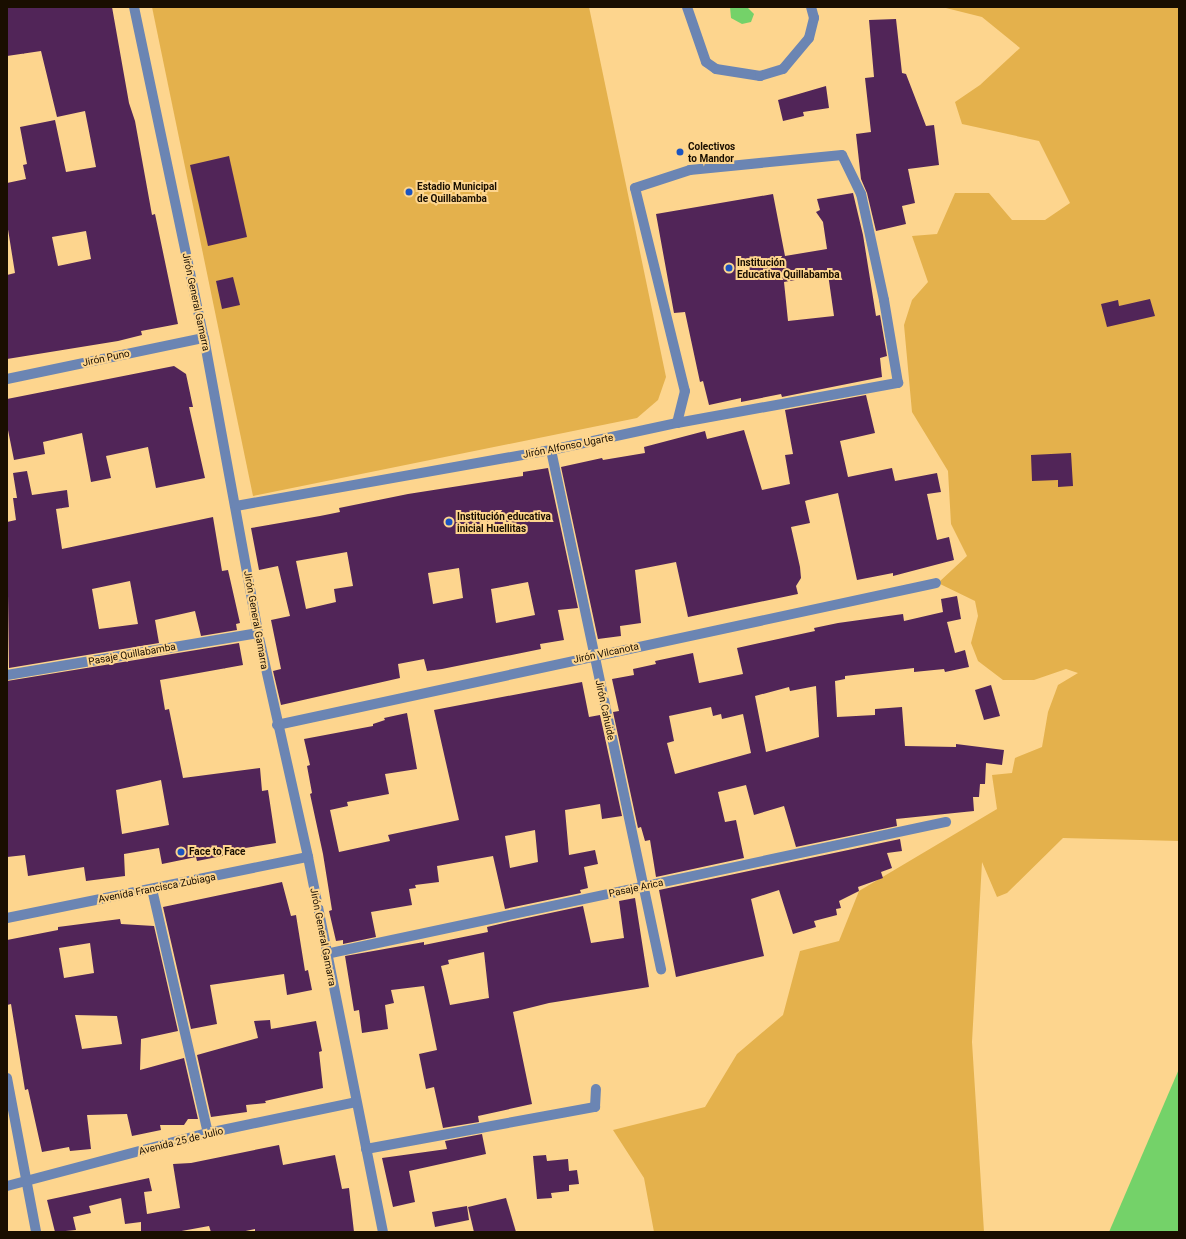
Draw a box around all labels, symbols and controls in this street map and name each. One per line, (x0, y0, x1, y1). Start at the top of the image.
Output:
place label: Colectivos to Mandor (688, 140, 735, 164)
marker: Colectivos to Mandor (675, 147, 685, 157)
place label: Estadio Municipal de Quillabamba (417, 180, 497, 204)
marker: Estadio Municipal de Quillabamba (404, 187, 414, 197)
street label: Jirón General Gamarra (180, 252, 212, 352)
place label: Institución Educativa Quillabamba (737, 256, 840, 280)
marker: Institución Educativa Quillabamba (724, 263, 734, 273)
street label: Jirón Puno (81, 347, 131, 369)
street label: Jirón Alfonso Ugarte (522, 431, 614, 461)
place label: Institución educativa inicial Huellitas (457, 510, 551, 534)
marker: Institución educativa inicial Huellitas (444, 517, 454, 527)
street label: Jirón General Gamarra (241, 570, 271, 670)
street label: Pasaje Quillabamba (87, 640, 177, 668)
street label: Jirón Vilcanota (572, 640, 640, 666)
street label: Jirón Cahuide (593, 679, 617, 741)
place label: Face to Face (189, 846, 245, 858)
marker: Face to Face (176, 847, 186, 857)
street label: Avenida Francisca Zubiaga (97, 871, 217, 905)
street label: Pasaje Arica (608, 876, 664, 900)
street label: Jirón General Gamarra (308, 887, 338, 987)
street label: Avenida 25 de Julio (138, 1125, 224, 1157)

